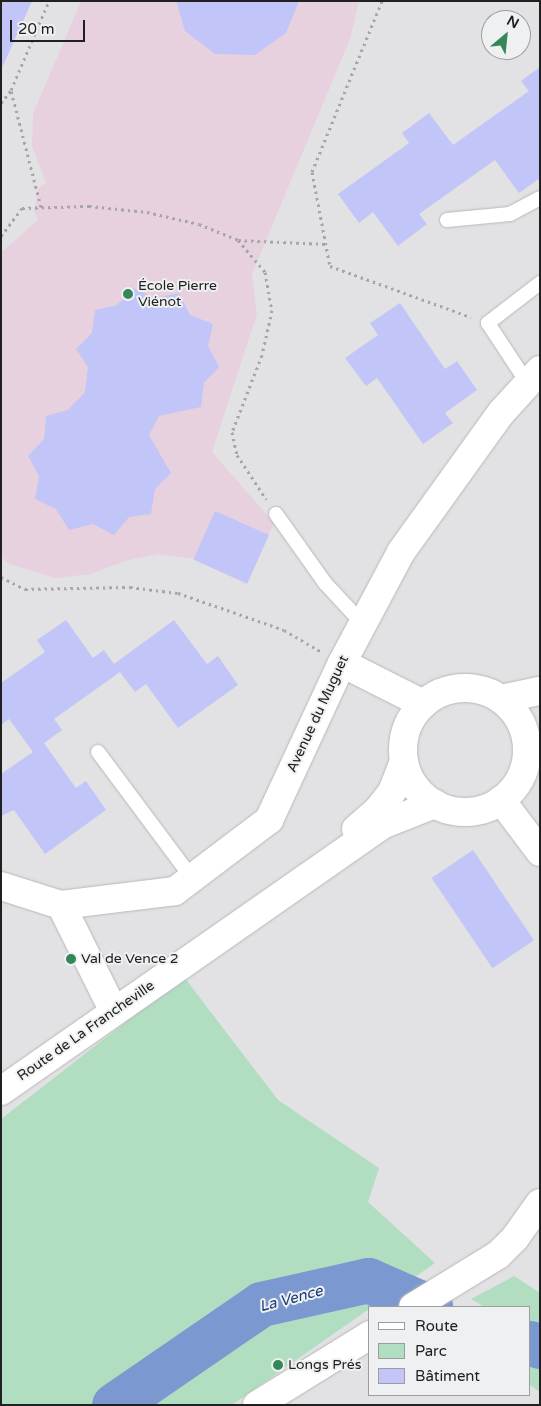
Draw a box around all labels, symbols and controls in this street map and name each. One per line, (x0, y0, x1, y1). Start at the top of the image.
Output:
scale bar (12, 10, 88, 42)
north arrow (481, 10, 531, 60)
text: N (504, 12, 522, 32)
text: 20 m (18, 20, 55, 38)
place label: École Pierre Viénot (138, 278, 217, 310)
marker: École Pierre Viénot (122, 288, 134, 300)
street label: Avenue du Muguet (283, 653, 353, 775)
place label: Val de Vence 2 (81, 951, 178, 967)
marker: Val de Vence 2 (65, 953, 77, 965)
street label: Route de La Francheville (14, 977, 158, 1085)
water label: La Vence (257, 1282, 325, 1316)
legend (368, 1306, 531, 1396)
text: Route (415, 1317, 458, 1335)
text: Parc (415, 1342, 447, 1360)
place label: Longs Prés (288, 1357, 361, 1373)
marker: Longs Prés (272, 1359, 284, 1371)
text: Bâtiment (415, 1367, 480, 1385)

